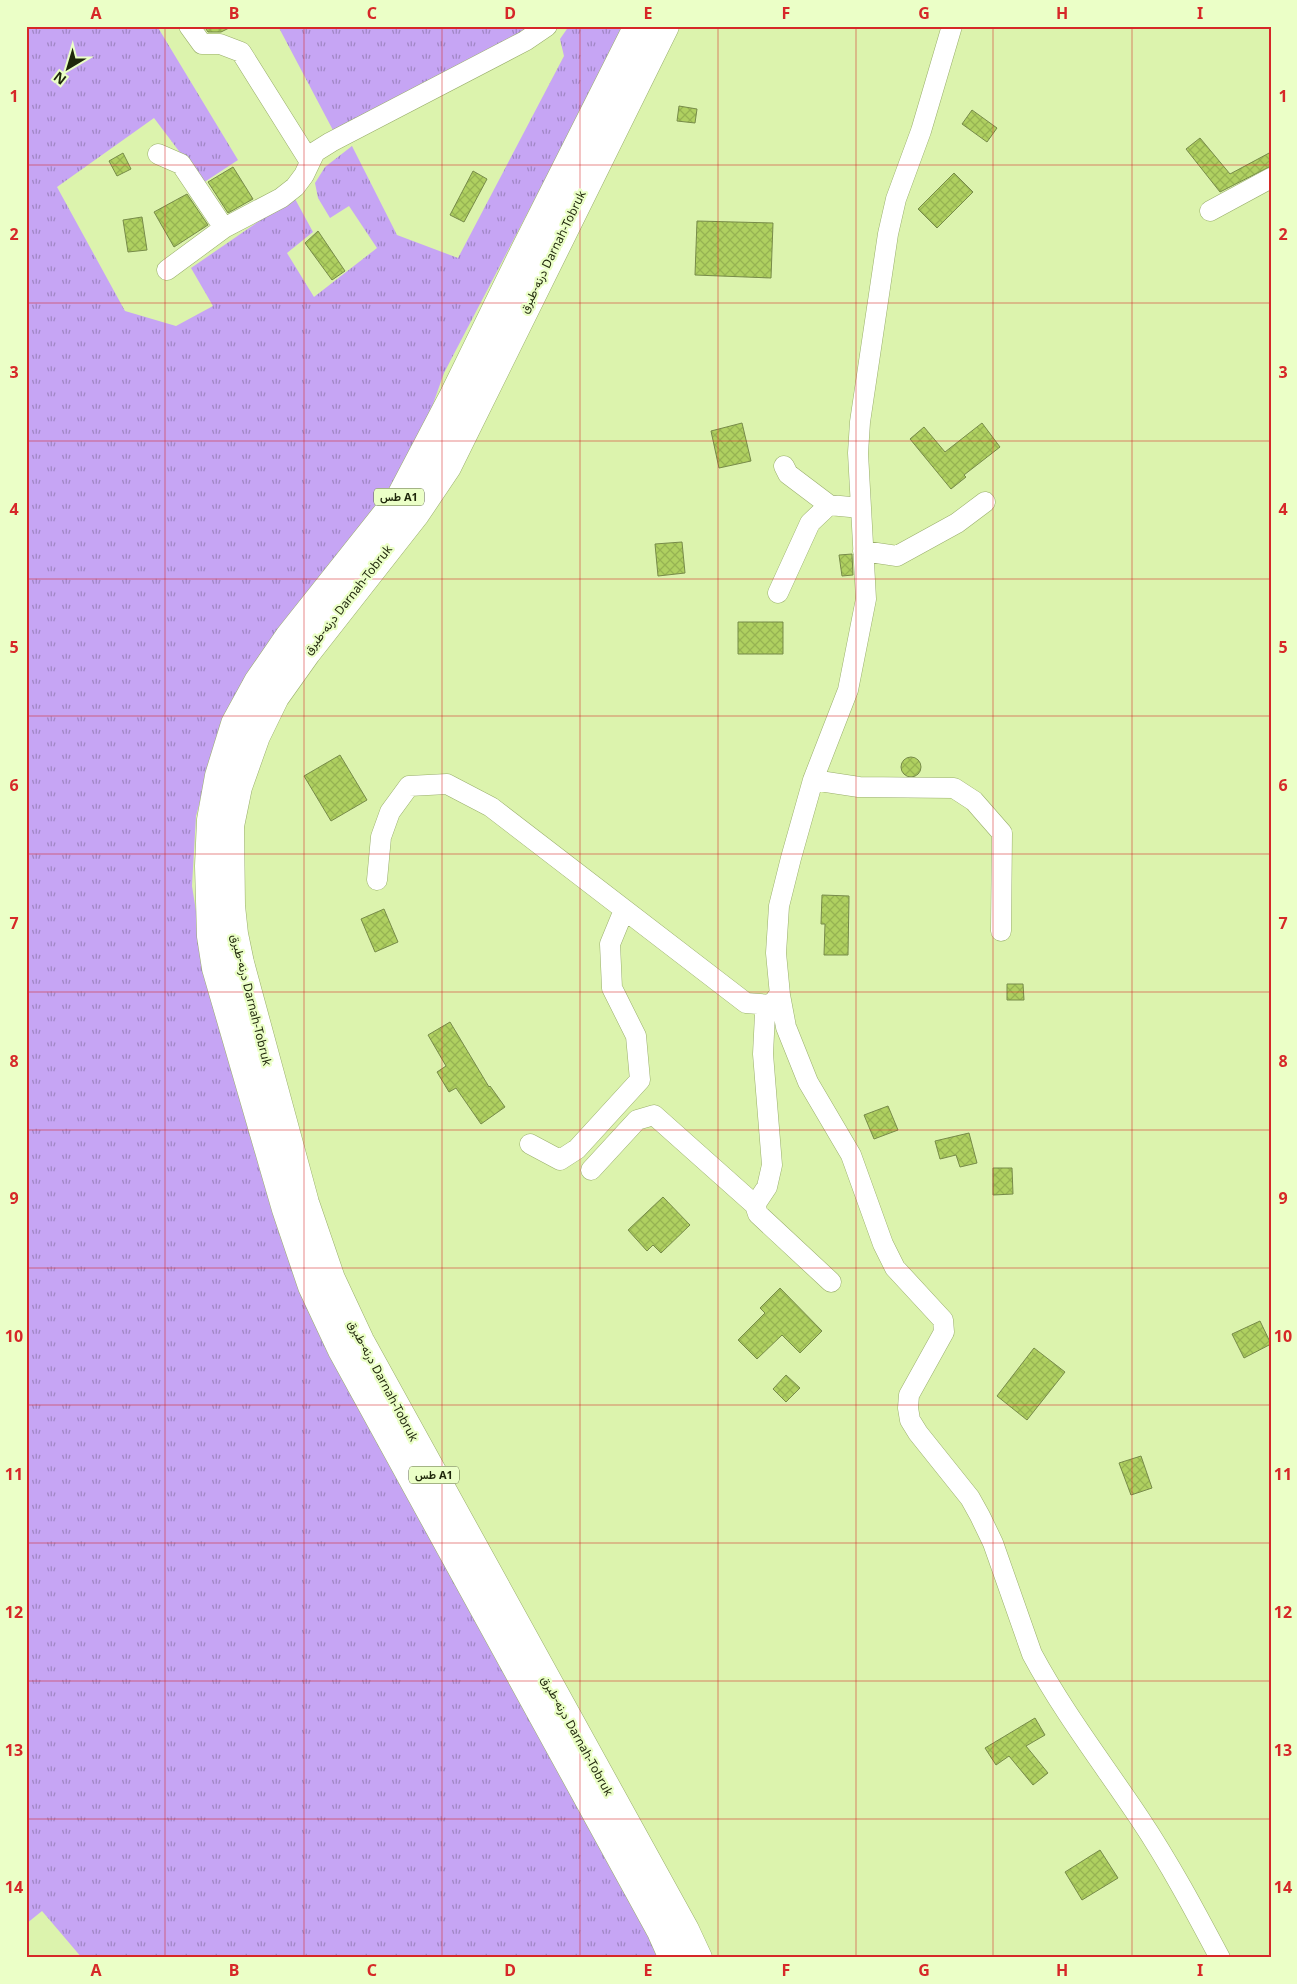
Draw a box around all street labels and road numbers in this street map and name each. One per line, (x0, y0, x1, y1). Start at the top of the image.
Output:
street label: درنه-طبرق Darnah-Tobruk (515, 187, 590, 316)
road number: طس A1 (374, 488, 424, 506)
street label: درنه-طبرق Darnah-Tobruk (299, 541, 396, 658)
street label: درنه-طبرق Darnah-Tobruk (227, 932, 276, 1068)
street label: درنه-طبرق Darnah-Tobruk (344, 1317, 423, 1445)
road number: طس A1 (409, 1466, 459, 1484)
street label: درنه-طبرق Darnah-Tobruk (537, 1673, 618, 1799)

